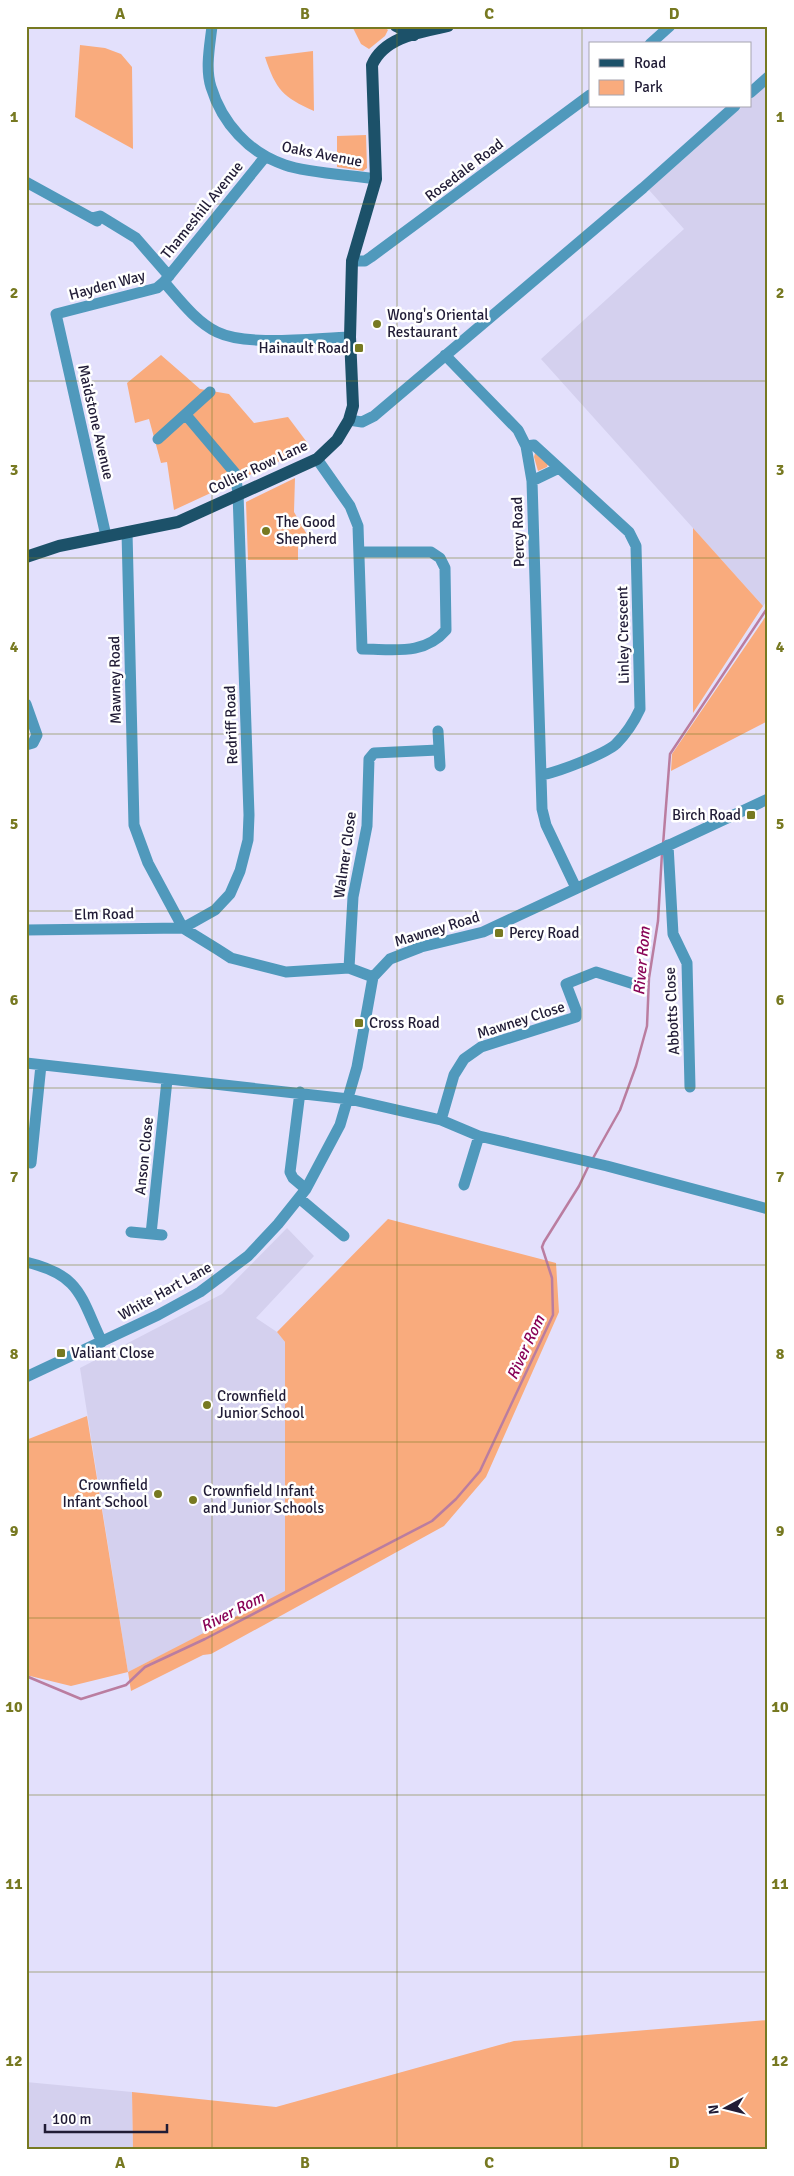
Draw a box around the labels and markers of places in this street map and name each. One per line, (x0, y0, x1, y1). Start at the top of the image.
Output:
place label: Wong's Oriental Restaurant (387, 306, 489, 341)
marker: Wong's Oriental Restaurant (371, 318, 383, 330)
place label: Hainault Road (258, 339, 349, 357)
marker: Hainault Road (353, 342, 365, 354)
place label: The Good Shepherd (276, 513, 337, 548)
marker: The Good Shepherd (260, 525, 272, 537)
place label: Birch Road (672, 806, 741, 824)
marker: Birch Road (745, 809, 757, 821)
place label: Percy Road (509, 924, 579, 942)
marker: Percy Road (493, 927, 505, 939)
place label: Cross Road (369, 1014, 440, 1032)
marker: Cross Road (353, 1017, 365, 1029)
place label: Valiant Close (71, 1344, 155, 1362)
marker: Valiant Close (55, 1347, 67, 1359)
place label: Crownfield Junior School (217, 1387, 304, 1422)
marker: Crownfield Junior School (201, 1399, 213, 1411)
place label: Crownfield Infant School (62, 1476, 148, 1511)
place label: Crownfield Infant and Junior Schools (203, 1482, 324, 1517)
marker: Crownfield Infant School (152, 1488, 164, 1500)
marker: Crownfield Infant and Junior Schools (187, 1494, 199, 1506)

